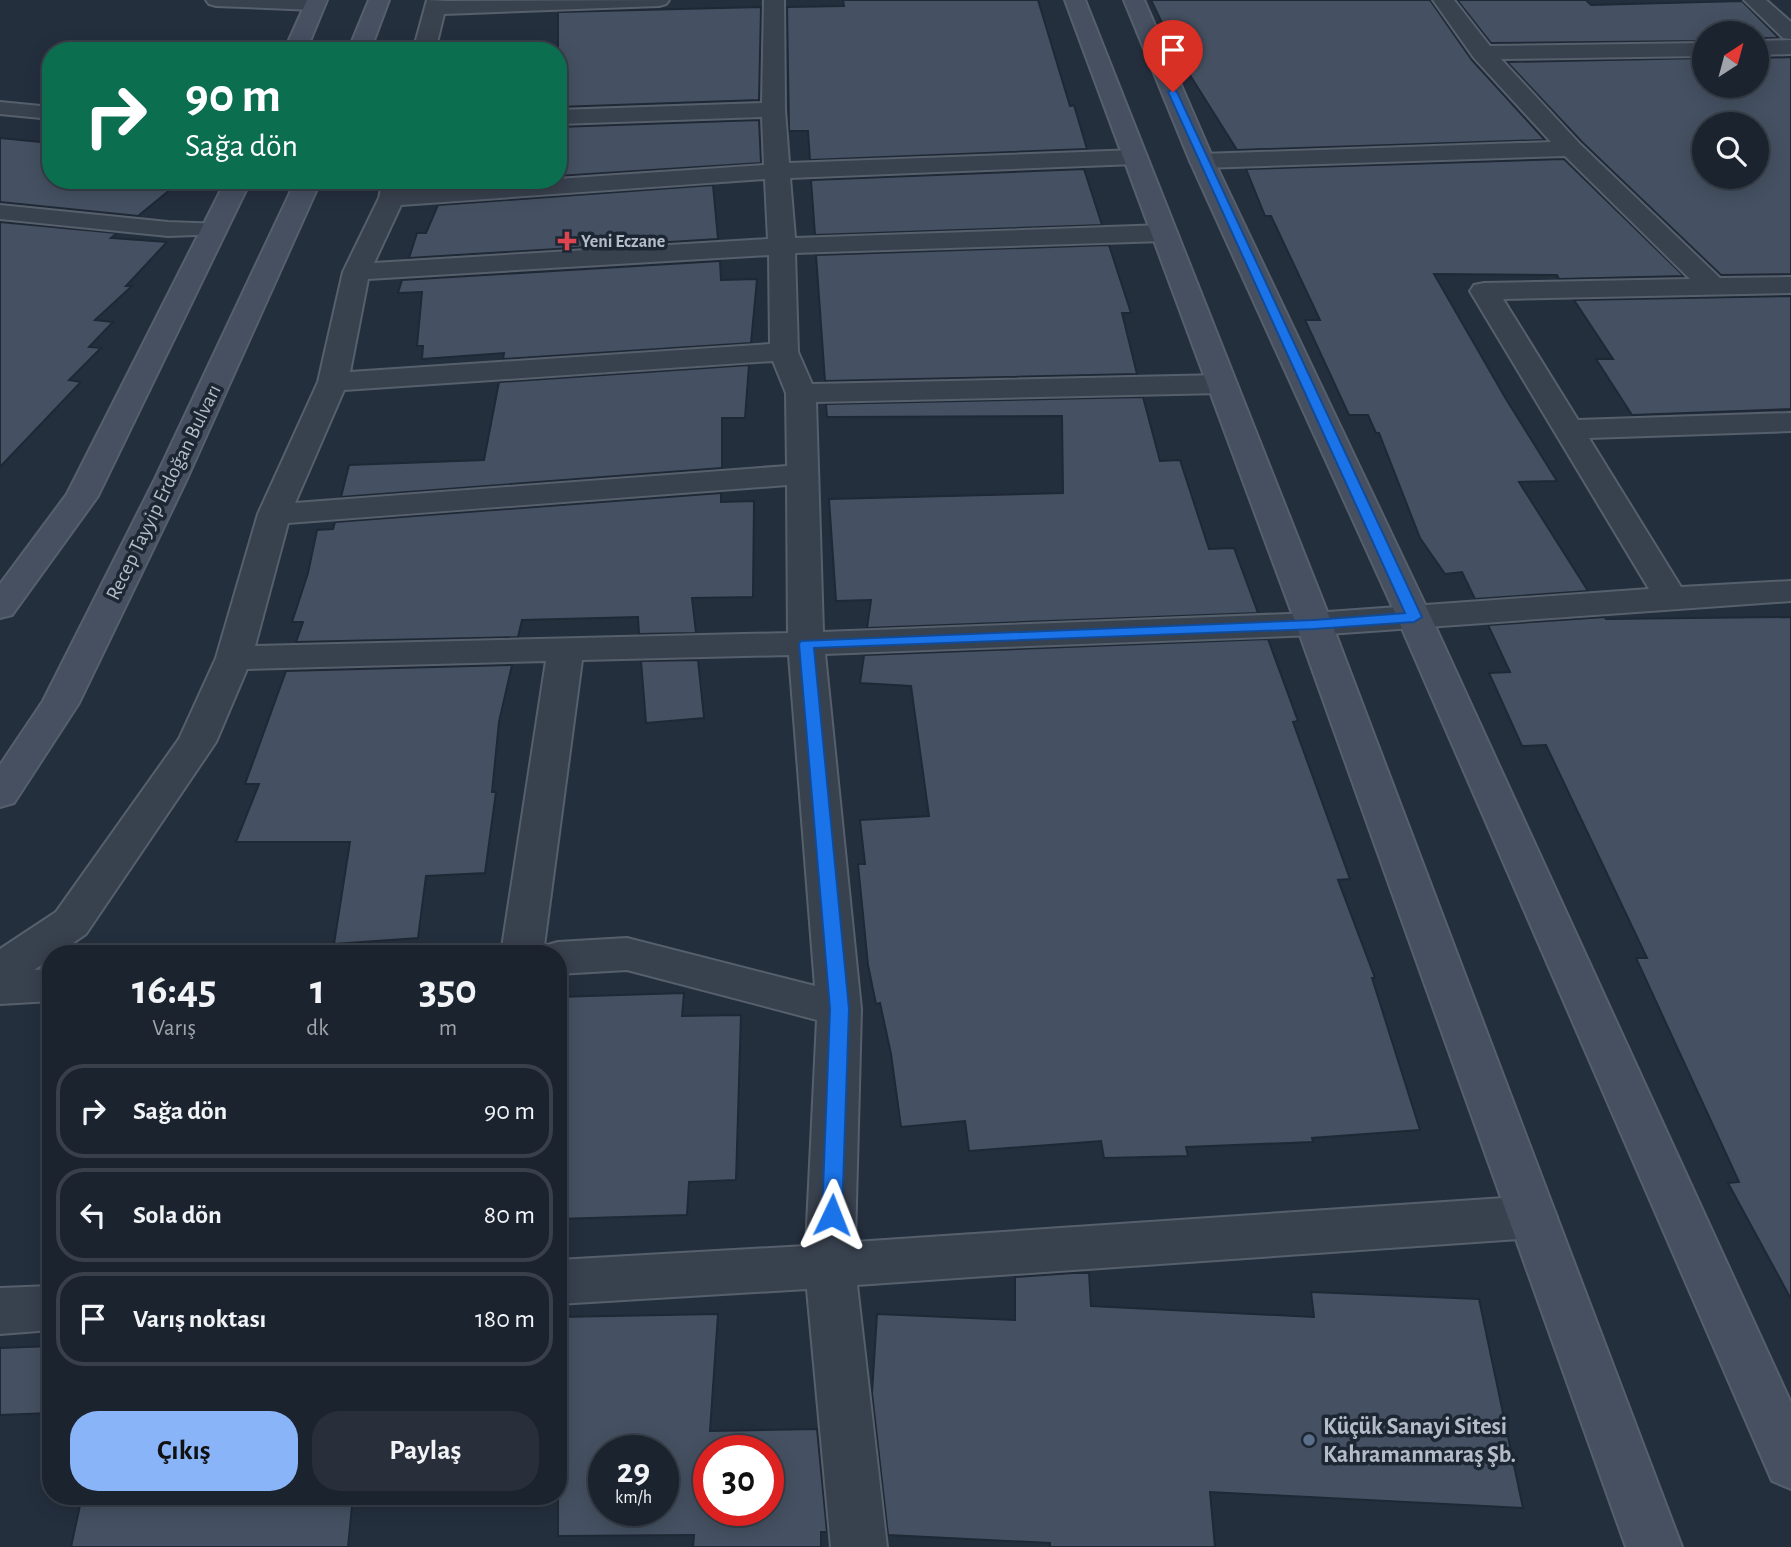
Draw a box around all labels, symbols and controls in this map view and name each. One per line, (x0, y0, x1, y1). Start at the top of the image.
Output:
pin (1143, 20, 1203, 92)
north arrow (1692, 21, 1769, 98)
map controls (1692, 21, 1769, 189)
icon: arrive (1154, 31, 1192, 69)
icon: right (70, 70, 161, 161)
text: 90 m (185, 72, 281, 121)
button: search (1692, 112, 1769, 189)
text: Sağa dön (185, 130, 298, 162)
marker: Yeni Eczane (559, 233, 575, 249)
place label: Yeni Eczane (581, 233, 665, 251)
street label: Recep Tayyip Erdoğan Bulvarı (102, 381, 225, 603)
text: 16:45 (132, 969, 216, 1011)
text: 1 (310, 969, 325, 1011)
text: 350 (419, 969, 477, 1011)
text: Varış (152, 1017, 196, 1040)
text: dk (306, 1017, 329, 1040)
text: m (439, 1017, 457, 1040)
icon: right (74, 1092, 112, 1130)
text: Sağa dön (133, 1098, 227, 1124)
text: 90 m (484, 1098, 535, 1124)
position arrow (795, 1178, 869, 1252)
icon: left (74, 1196, 112, 1234)
text: Sola dön (133, 1202, 222, 1228)
text: 80 m (484, 1202, 535, 1228)
icon: arrive (74, 1300, 112, 1338)
text: Varış noktası (133, 1306, 266, 1332)
text: 180 m (475, 1306, 535, 1332)
button: Çıkış (70, 1411, 298, 1491)
button: Paylaş (312, 1411, 539, 1491)
place label: Küçük Sanayi Sitesi Kahramanmaraş Şb. (1323, 1415, 1516, 1467)
marker: Küçük Sanayi Sitesi Kahramanmaraş Şb. (1301, 1432, 1317, 1448)
speed limit sign: 30 (693, 1435, 784, 1526)
text: 29 (617, 1454, 650, 1489)
text: km/h (615, 1489, 652, 1507)

